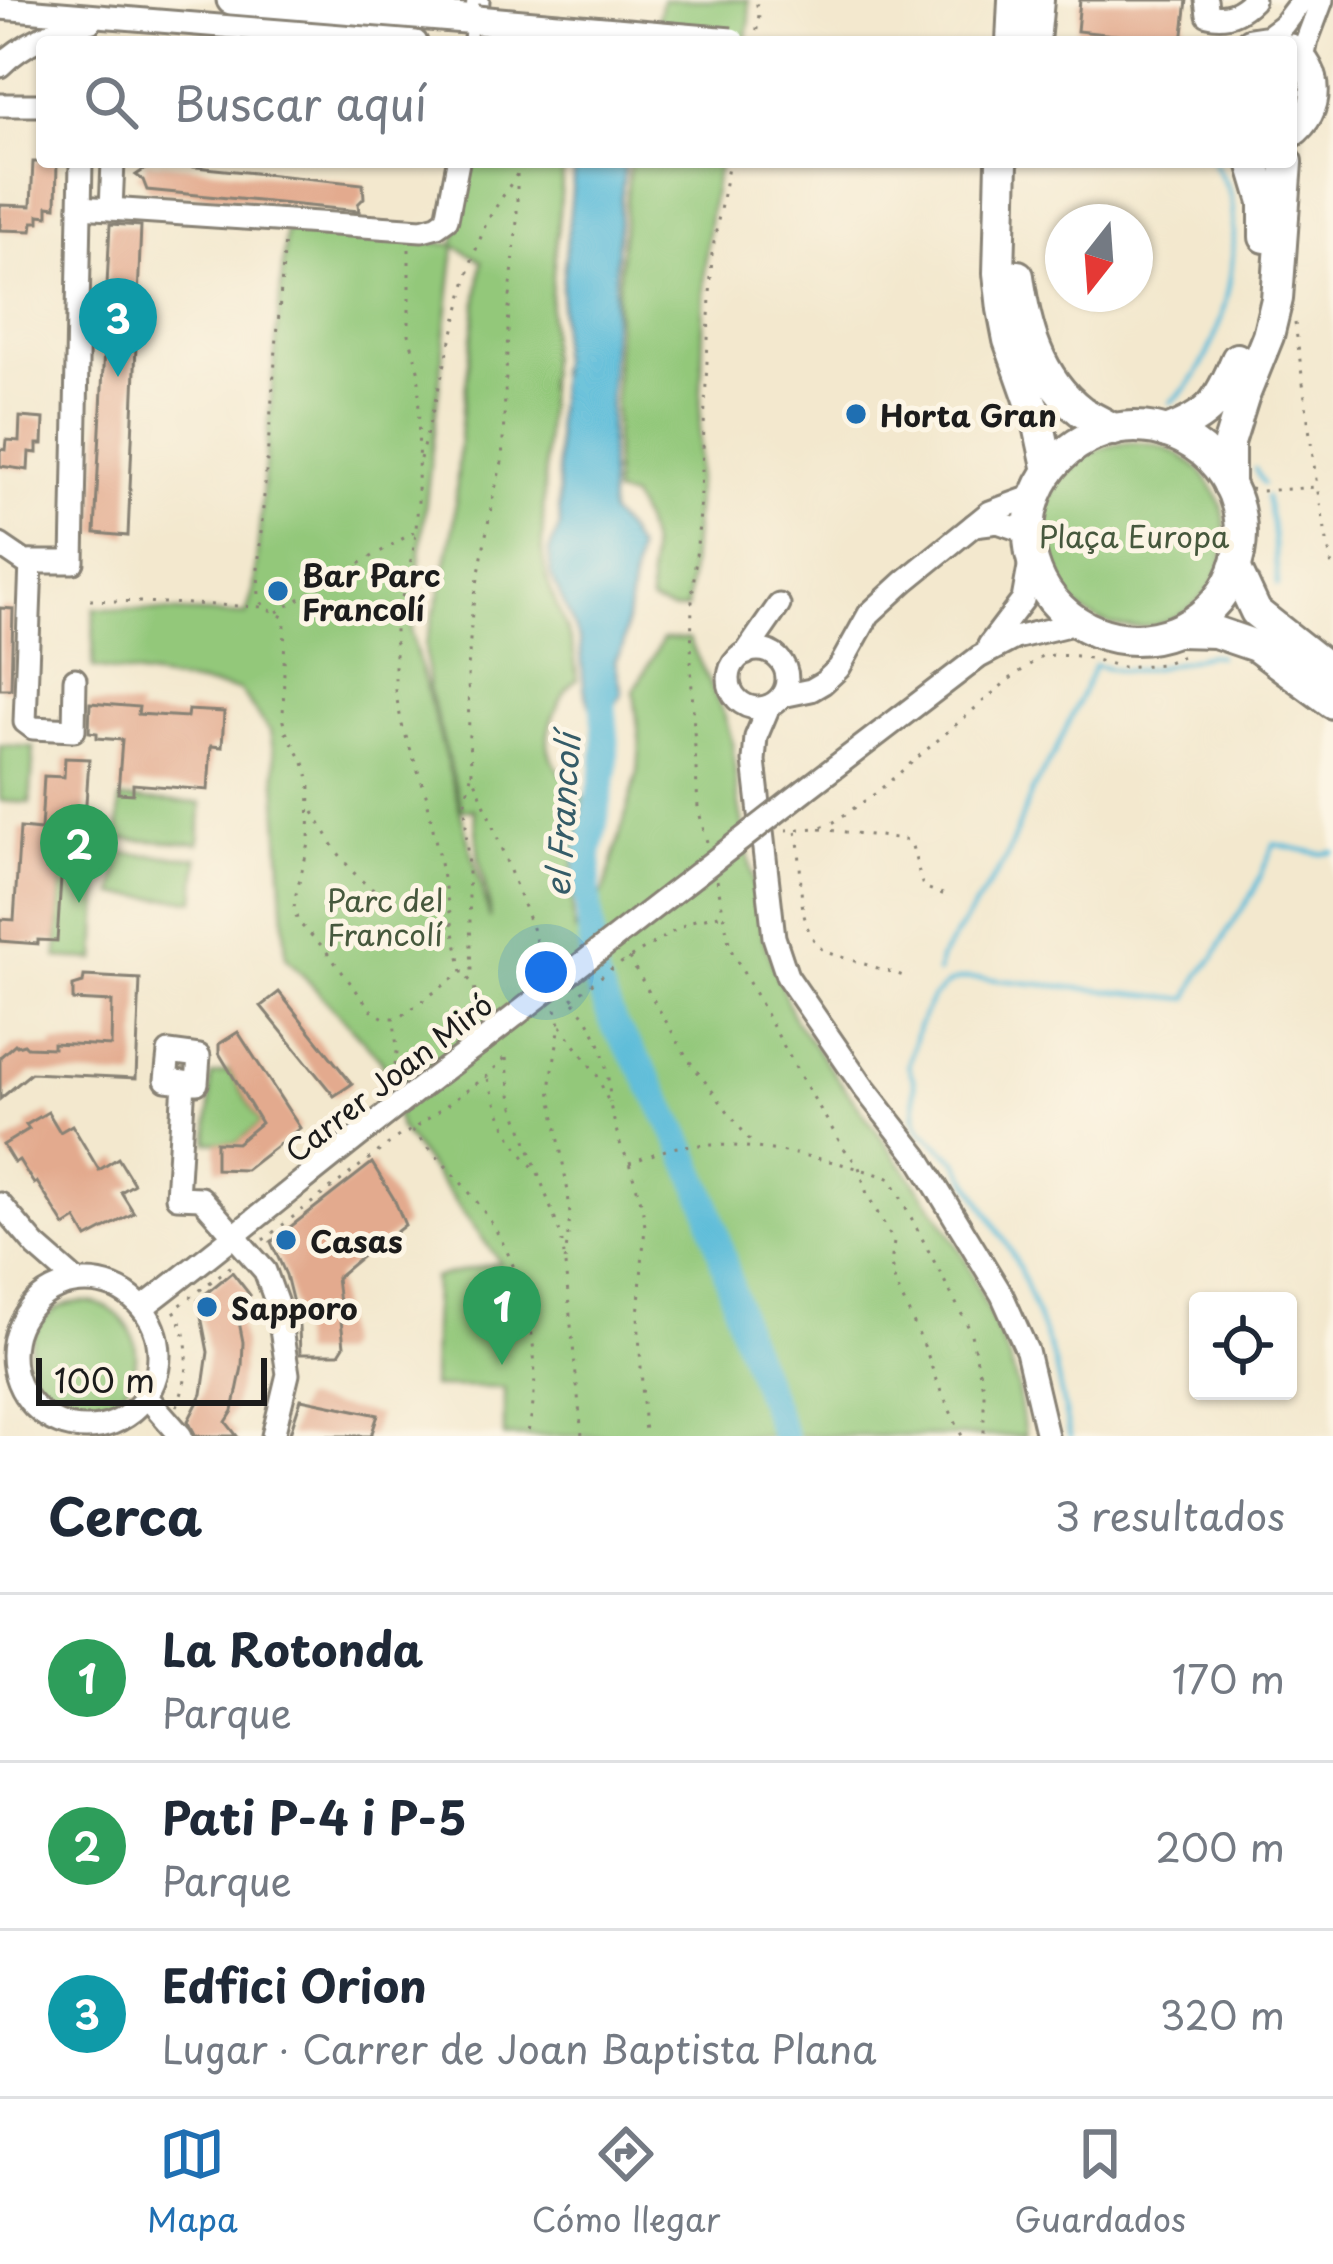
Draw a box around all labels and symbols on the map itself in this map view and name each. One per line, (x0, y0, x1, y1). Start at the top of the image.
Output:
north arrow (1045, 204, 1153, 312)
pin: 3 (79, 278, 157, 377)
place label: Horta Gran (880, 392, 1057, 437)
marker: Horta Gran (843, 401, 869, 427)
park label: Plaça Europa (1039, 513, 1230, 558)
place label: Bar Parc Francolí (302, 552, 441, 631)
marker: Bar Parc Francolí (265, 578, 291, 604)
water label: el Francolí (530, 725, 592, 898)
pin: 2 (40, 804, 118, 903)
park label: Parc del Francolí (327, 877, 443, 956)
your location (516, 942, 576, 1002)
street label: Carrer Joan Miró (275, 982, 501, 1172)
place label: Casas (310, 1218, 403, 1263)
marker: Casas (273, 1227, 299, 1253)
pin: 1 (463, 1266, 541, 1365)
place label: Sapporo (231, 1285, 358, 1330)
marker: Sapporo (194, 1294, 220, 1320)
scale bar (36, 1352, 267, 1405)

